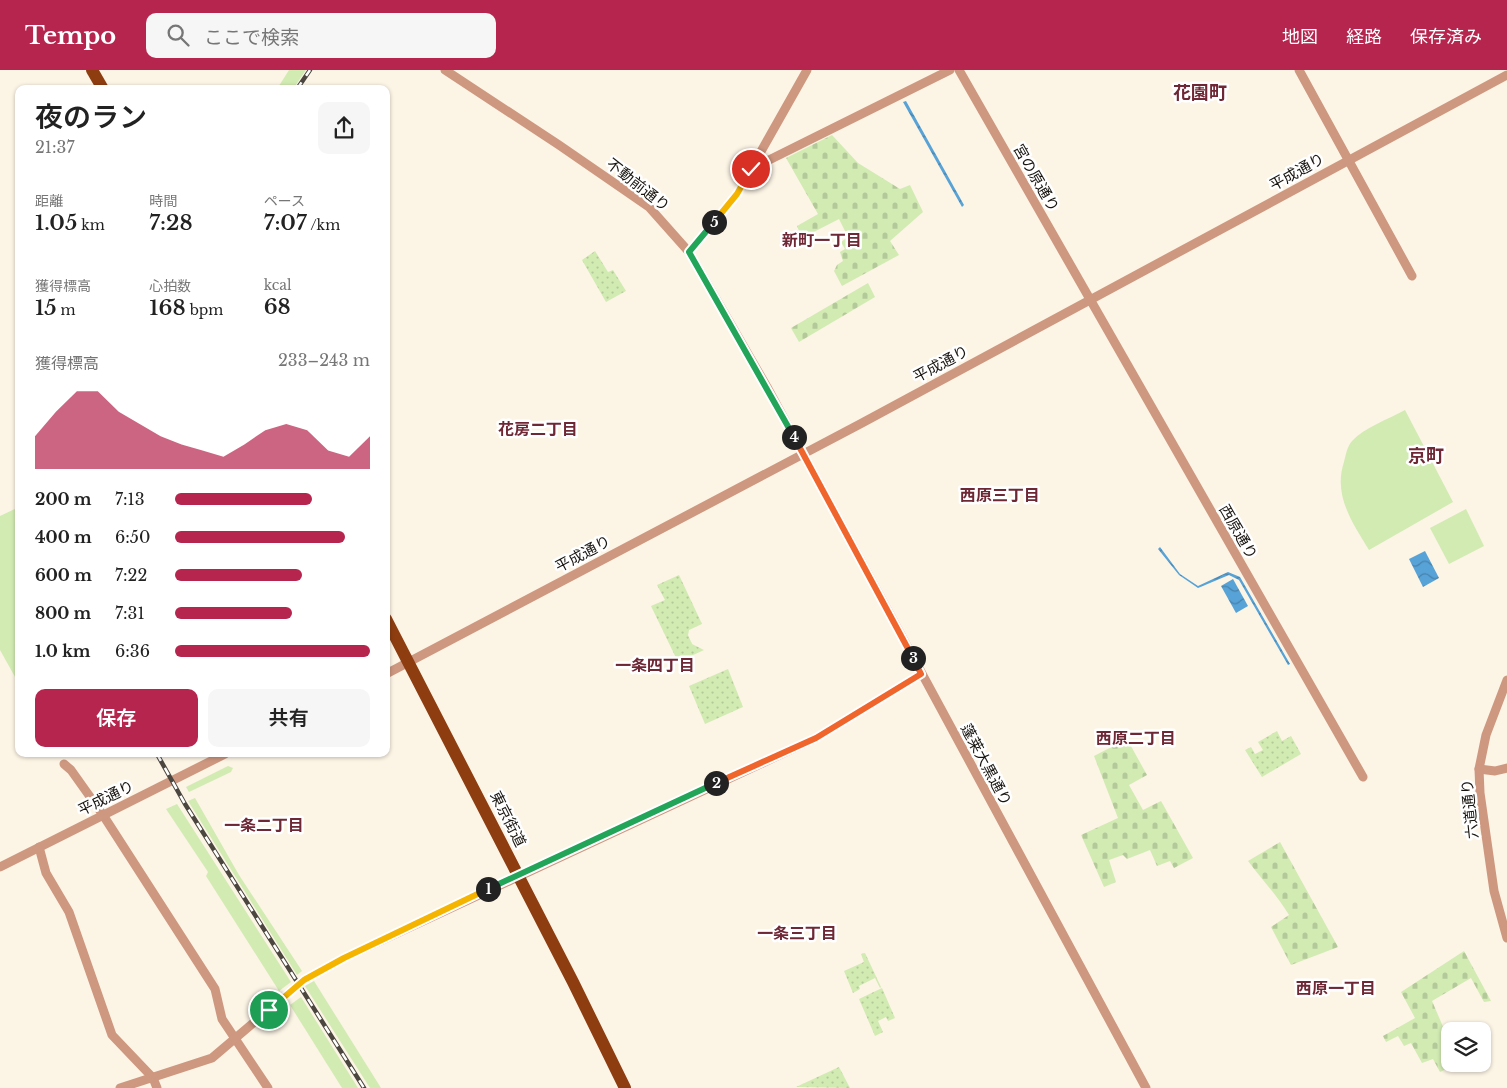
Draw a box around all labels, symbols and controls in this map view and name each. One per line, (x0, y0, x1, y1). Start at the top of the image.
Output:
search box (146, 13, 496, 58)
text: Tempo (25, 21, 116, 50)
icon: search (164, 21, 192, 49)
text: ここで検索 (204, 26, 299, 49)
text: 地図 (1282, 26, 1318, 48)
text: 経路 (1346, 26, 1382, 48)
text: 保存済み (1410, 26, 1482, 48)
district label: 花園町 (1173, 82, 1227, 104)
text: 夜のラン (35, 100, 147, 135)
button: share (318, 102, 370, 154)
text: 21:37 (35, 137, 74, 157)
street label: 宮の原通り (1009, 141, 1063, 215)
pin (730, 148, 772, 190)
street label: 平成通り (1266, 149, 1328, 194)
street label: 不動前通り (603, 154, 674, 215)
icon: check (737, 155, 765, 183)
text: 距離 (35, 192, 63, 210)
text: 時間 (149, 192, 177, 210)
text: ペース (264, 192, 305, 210)
text: 1.05 (35, 210, 77, 236)
text: 7:28 (149, 210, 193, 236)
text: 7:07 (264, 210, 307, 236)
pin: 5 (702, 210, 726, 234)
text: 5 (710, 213, 719, 231)
text: km (77, 216, 105, 234)
text: /km (307, 216, 340, 234)
district label: 新町一丁目 (782, 230, 862, 250)
text: kcal (264, 276, 292, 294)
text: 獲得標高 (35, 277, 91, 295)
text: 心拍数 (149, 277, 191, 295)
text: 68 (264, 294, 291, 320)
text: 15 (35, 295, 57, 321)
text: 168 (149, 295, 186, 321)
text: m (57, 301, 76, 319)
text: bpm (186, 301, 223, 319)
street label: 平成通り (910, 341, 972, 386)
text: 233–243 m (278, 350, 370, 370)
text: 獲得標高 (35, 353, 99, 373)
district label: 花房二丁目 (498, 419, 578, 439)
pin: 4 (782, 424, 806, 450)
text: 4 (790, 428, 799, 446)
district label: 京町 (1408, 445, 1444, 467)
district label: 西原三丁目 (960, 485, 1040, 505)
text: 200 m (35, 489, 92, 509)
text: 7:13 (115, 489, 145, 509)
street label: 西原通り (1215, 501, 1262, 562)
text: 400 m (35, 527, 92, 547)
text: 6:50 (115, 527, 150, 547)
street label: 平成通り (552, 531, 614, 576)
text: 600 m (35, 565, 92, 585)
text: 7:22 (115, 565, 147, 585)
text: 800 m (35, 603, 91, 623)
text: 7:31 (115, 603, 145, 623)
text: 1.0 km (35, 641, 90, 661)
text: 6:36 (115, 641, 150, 661)
pin: 3 (900, 646, 926, 670)
text: 3 (909, 649, 918, 667)
district label: 一条四丁目 (615, 655, 695, 675)
button: 保存 (35, 689, 198, 747)
button: 共有 (208, 689, 370, 747)
street label: 蓬莱大黒通り (957, 721, 1016, 809)
district label: 西原二丁目 (1096, 728, 1176, 748)
pin: 2 (704, 770, 728, 796)
text: 2 (712, 774, 721, 792)
street label: 平成通り (75, 776, 137, 819)
street label: 六道通り (1457, 778, 1482, 840)
street label: 東京街道 (486, 788, 531, 850)
district label: 一条二丁目 (224, 815, 304, 835)
pin: 1 (476, 876, 500, 902)
text: 1 (485, 880, 492, 898)
district label: 一条三丁目 (757, 923, 837, 943)
district label: 西原一丁目 (1296, 978, 1376, 998)
pin (248, 989, 290, 1031)
icon: arrive (255, 996, 283, 1024)
map controls (1441, 1022, 1491, 1072)
button: layers (1441, 1022, 1491, 1072)

